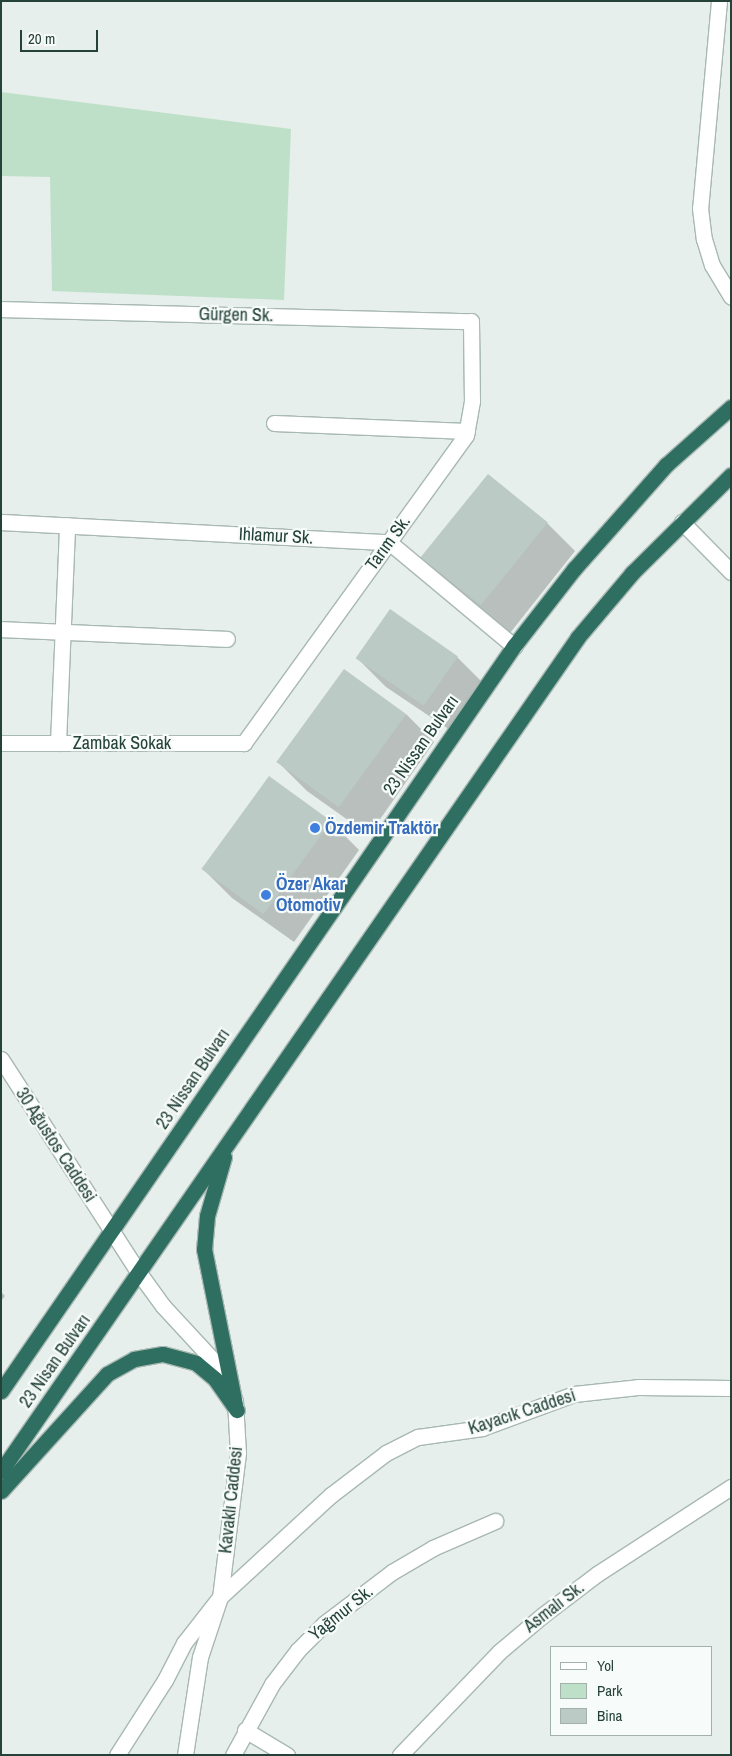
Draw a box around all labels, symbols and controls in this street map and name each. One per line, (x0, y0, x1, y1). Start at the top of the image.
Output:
scale bar (22, 20, 100, 52)
text: 20 m (28, 28, 55, 49)
street label: Gürgen Sk. (198, 304, 274, 326)
street label: Tarım Sk. (361, 511, 415, 575)
street label: Ihlamur Sk. (238, 523, 314, 549)
street label: 23 Nissan Bulvarı (379, 691, 463, 799)
street label: Zambak Sokak (73, 732, 171, 754)
place label: Özdemir Traktör (325, 817, 438, 839)
marker: Özdemir Traktör (309, 822, 321, 834)
place label: Özer Akar Otomotiv (276, 874, 346, 916)
marker: Özer Akar Otomotiv (260, 889, 272, 901)
street label: 23 Nissan Bulvarı (151, 1025, 235, 1133)
street label: 30 Ağustos Caddesi (11, 1083, 101, 1207)
street label: 23 Nisan Bulvarı (15, 1310, 95, 1412)
street label: Kayacık Caddesi (466, 1384, 578, 1440)
street label: Kavaklı Caddesi (215, 1445, 247, 1555)
street label: Asmalı Sk. (520, 1577, 588, 1637)
street label: Yağmur Sk. (305, 1581, 377, 1645)
legend (550, 1646, 712, 1736)
text: Yol (597, 1655, 614, 1676)
text: Park (597, 1680, 622, 1701)
text: Bina (597, 1705, 622, 1726)

